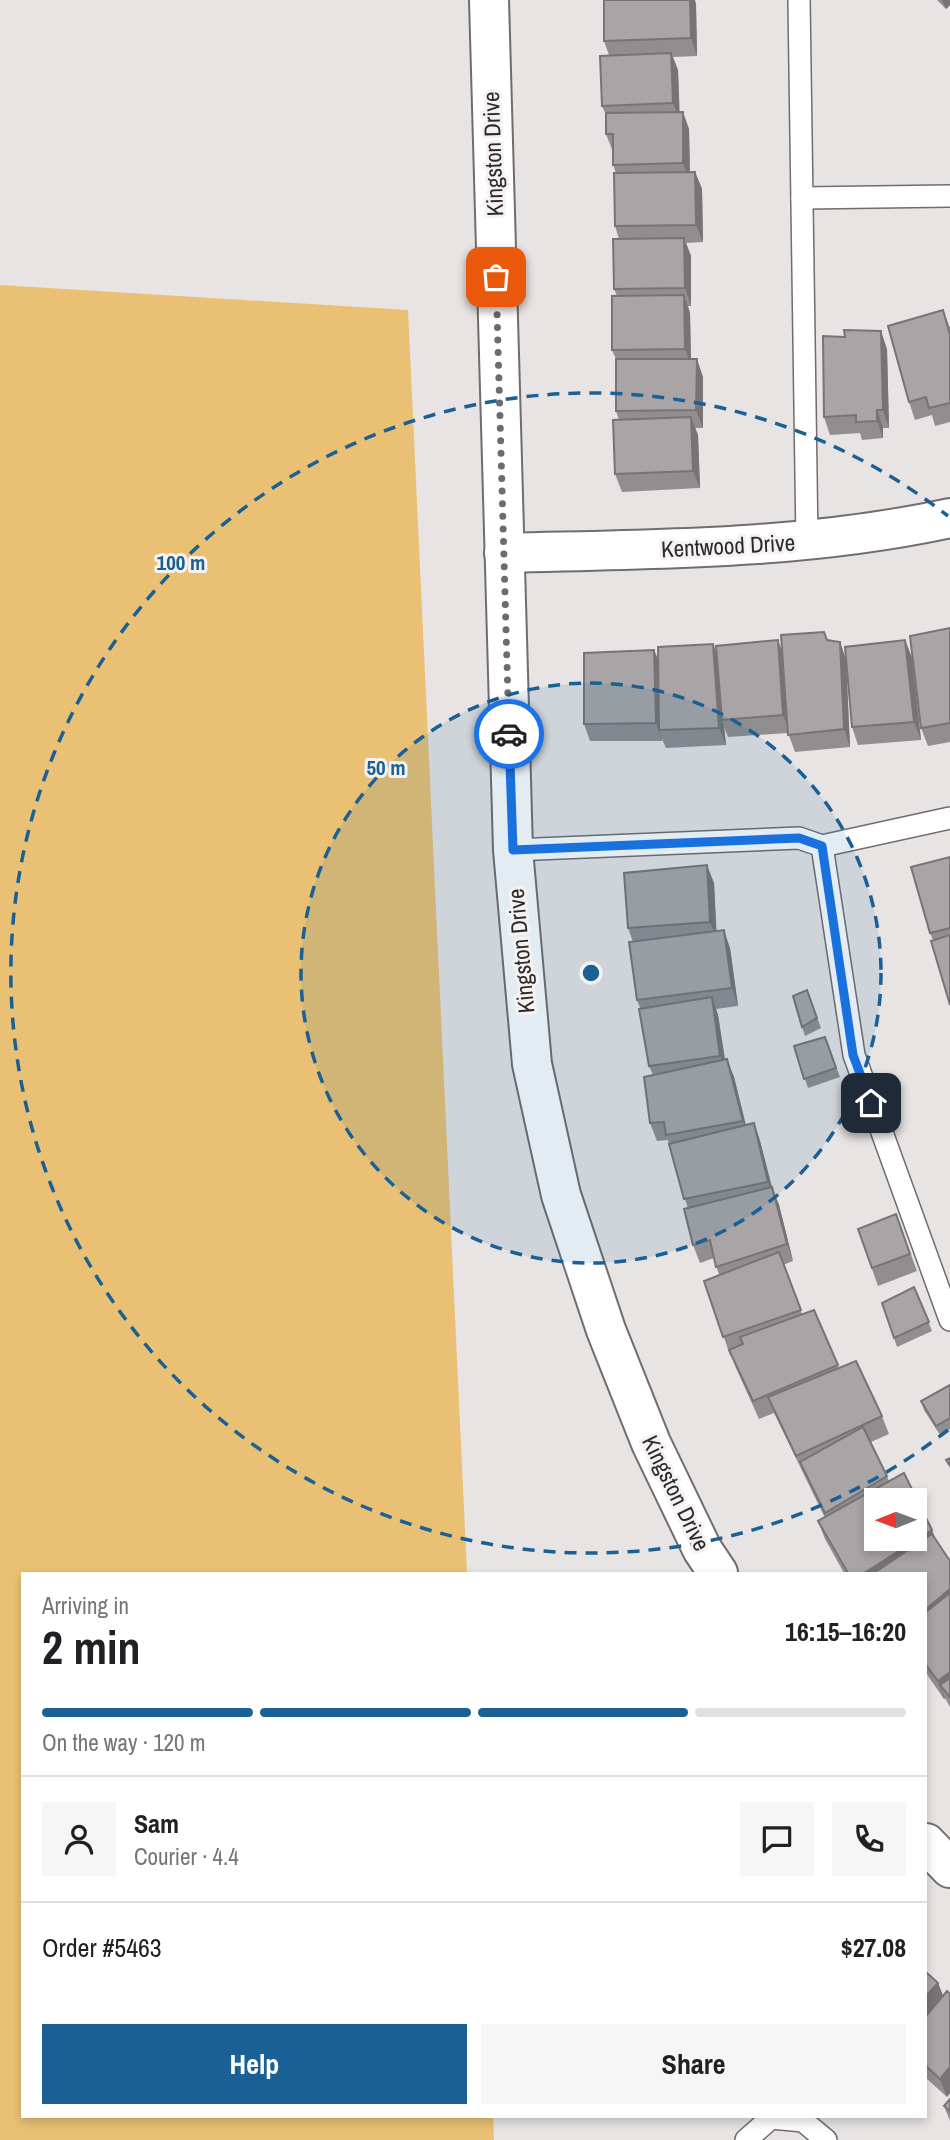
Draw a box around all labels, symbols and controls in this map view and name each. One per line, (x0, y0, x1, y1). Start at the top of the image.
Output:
street label: Kingston Drive (475, 91, 510, 217)
pin (466, 247, 526, 307)
icon: bag (477, 258, 515, 296)
street label: Kentwood Drive (660, 527, 796, 564)
text: 100 m (157, 548, 205, 577)
courier (474, 699, 544, 769)
icon: car (490, 715, 528, 753)
text: 50 m (366, 753, 406, 782)
street label: Kingston Drive (500, 888, 541, 1015)
centre of rings (579, 961, 603, 985)
pin (841, 1073, 901, 1133)
icon: home (852, 1084, 890, 1122)
street label: Kingston Drive (635, 1430, 718, 1556)
north arrow (864, 1488, 928, 1550)
map controls (864, 1488, 927, 1551)
text: Arriving in (42, 1590, 129, 1621)
text: 16:15–16:20 (785, 1614, 906, 1649)
text: 2 min (42, 1616, 141, 1678)
text: On the way · 120 m (42, 1727, 206, 1758)
button: person (42, 1802, 116, 1876)
button: chat (740, 1802, 814, 1876)
button: phone (832, 1802, 906, 1876)
text: Sam (134, 1806, 179, 1841)
text: Courier · 4.4 (134, 1841, 239, 1872)
text: Order #5463 (42, 1930, 162, 1965)
text: $27.08 (841, 1930, 906, 1965)
button: Help (42, 2024, 467, 2104)
button: Share (481, 2024, 906, 2104)

